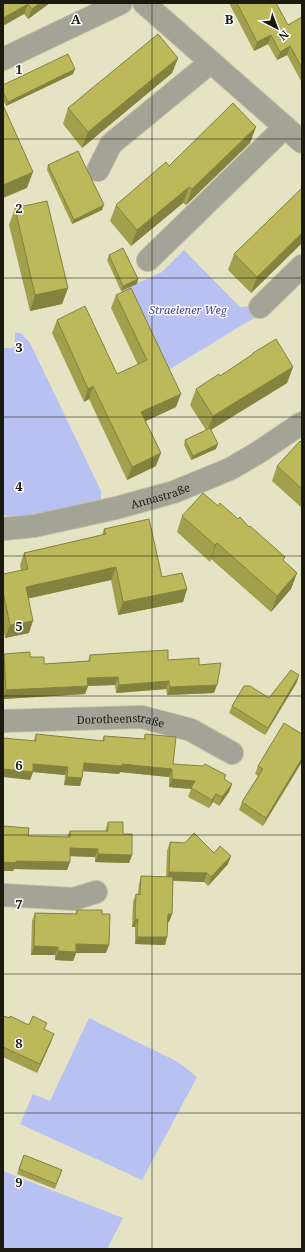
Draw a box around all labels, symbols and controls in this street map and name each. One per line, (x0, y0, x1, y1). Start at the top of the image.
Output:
north arrow (257, 8, 297, 48)
text: A (71, 10, 81, 28)
text: B (225, 10, 234, 28)
text: N (276, 27, 292, 44)
text: 1 (15, 60, 23, 78)
text: 2 (15, 199, 23, 217)
park label: Straelener Weg (149, 302, 228, 317)
text: 3 (15, 338, 23, 356)
text: 4 (15, 477, 23, 495)
street label: Annastraße (129, 479, 192, 511)
text: 5 (15, 617, 23, 635)
street label: Dorotheenstraße (76, 710, 167, 730)
text: 6 (15, 756, 23, 774)
text: 7 (15, 895, 23, 913)
text: 8 (15, 1034, 23, 1052)
text: 9 (15, 1173, 23, 1191)

